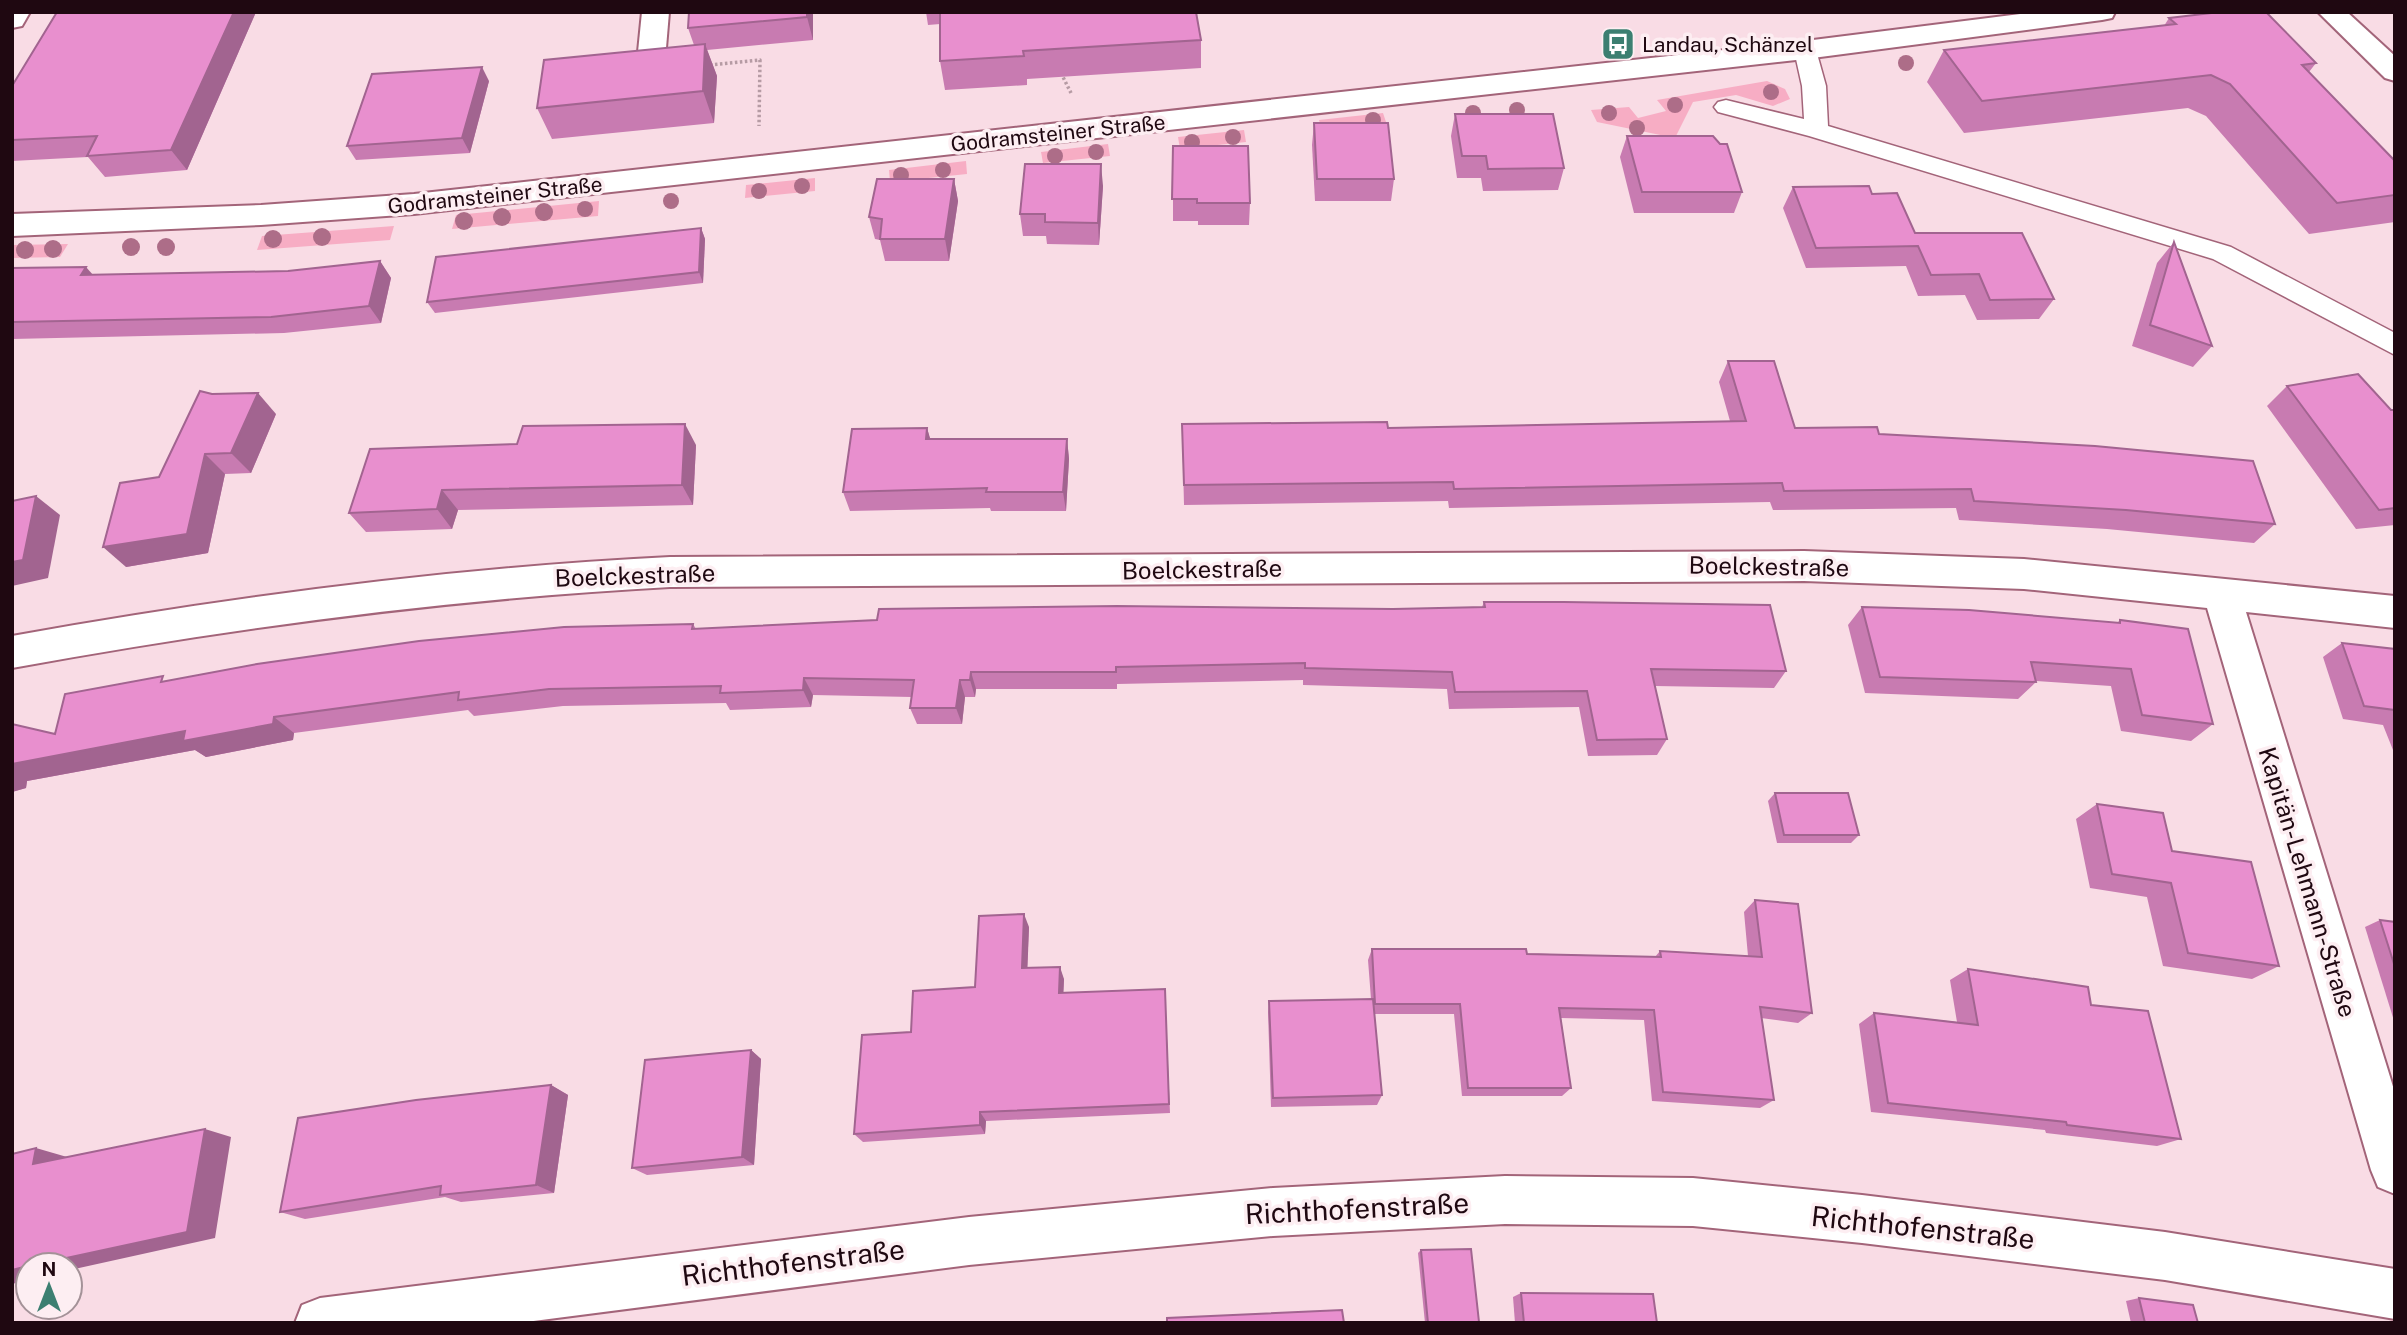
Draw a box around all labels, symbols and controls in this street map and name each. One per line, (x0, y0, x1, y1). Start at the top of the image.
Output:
bus stop icon: Landau, Schänzel (1599, 25, 1637, 63)
place label: Landau, Schänzel (1642, 32, 1813, 57)
street label: Godramsteiner Straße (949, 109, 1167, 157)
street label: Godramsteiner Straße (386, 171, 604, 219)
street label: Boelckestraße (1689, 551, 1849, 581)
street label: Boelckestraße (1122, 554, 1282, 584)
street label: Boelckestraße (554, 558, 716, 592)
street label: Kapitän-Lehmann-Straße (2254, 744, 2362, 1020)
street label: Richthofenstraße (1244, 1186, 1470, 1230)
street label: Richthofenstraße (1810, 1199, 2036, 1255)
street label: Richthofenstraße (680, 1232, 906, 1292)
north arrow (14, 1251, 84, 1321)
text: N (42, 1258, 56, 1280)

